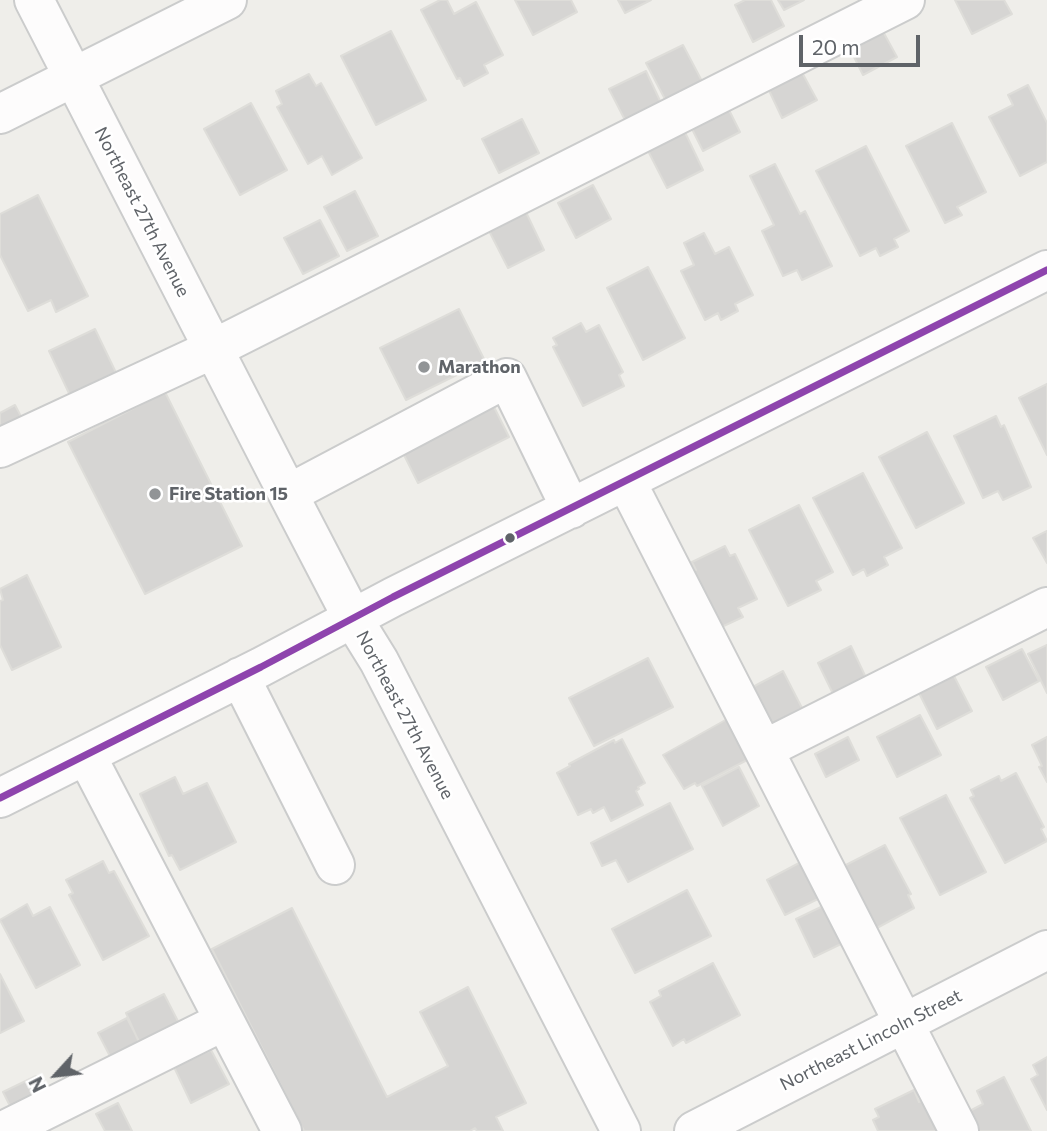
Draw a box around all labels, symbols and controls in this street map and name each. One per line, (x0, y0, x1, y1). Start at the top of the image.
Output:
scale bar (802, 21, 923, 65)
text: 20 m (812, 34, 860, 59)
street label: Northeast 27th Avenue (90, 123, 194, 301)
place label: Marathon (438, 356, 521, 378)
marker: Marathon (416, 359, 432, 375)
place label: Fire Station 15 (169, 483, 288, 505)
marker: Fire Station 15 (147, 486, 163, 502)
unlabelled marker (503, 531, 517, 545)
street label: Northeast 27th Avenue (351, 627, 459, 803)
street label: Northeast Lincoln Street (776, 985, 966, 1095)
north arrow (21, 1040, 91, 1110)
text: N (23, 1073, 50, 1096)

